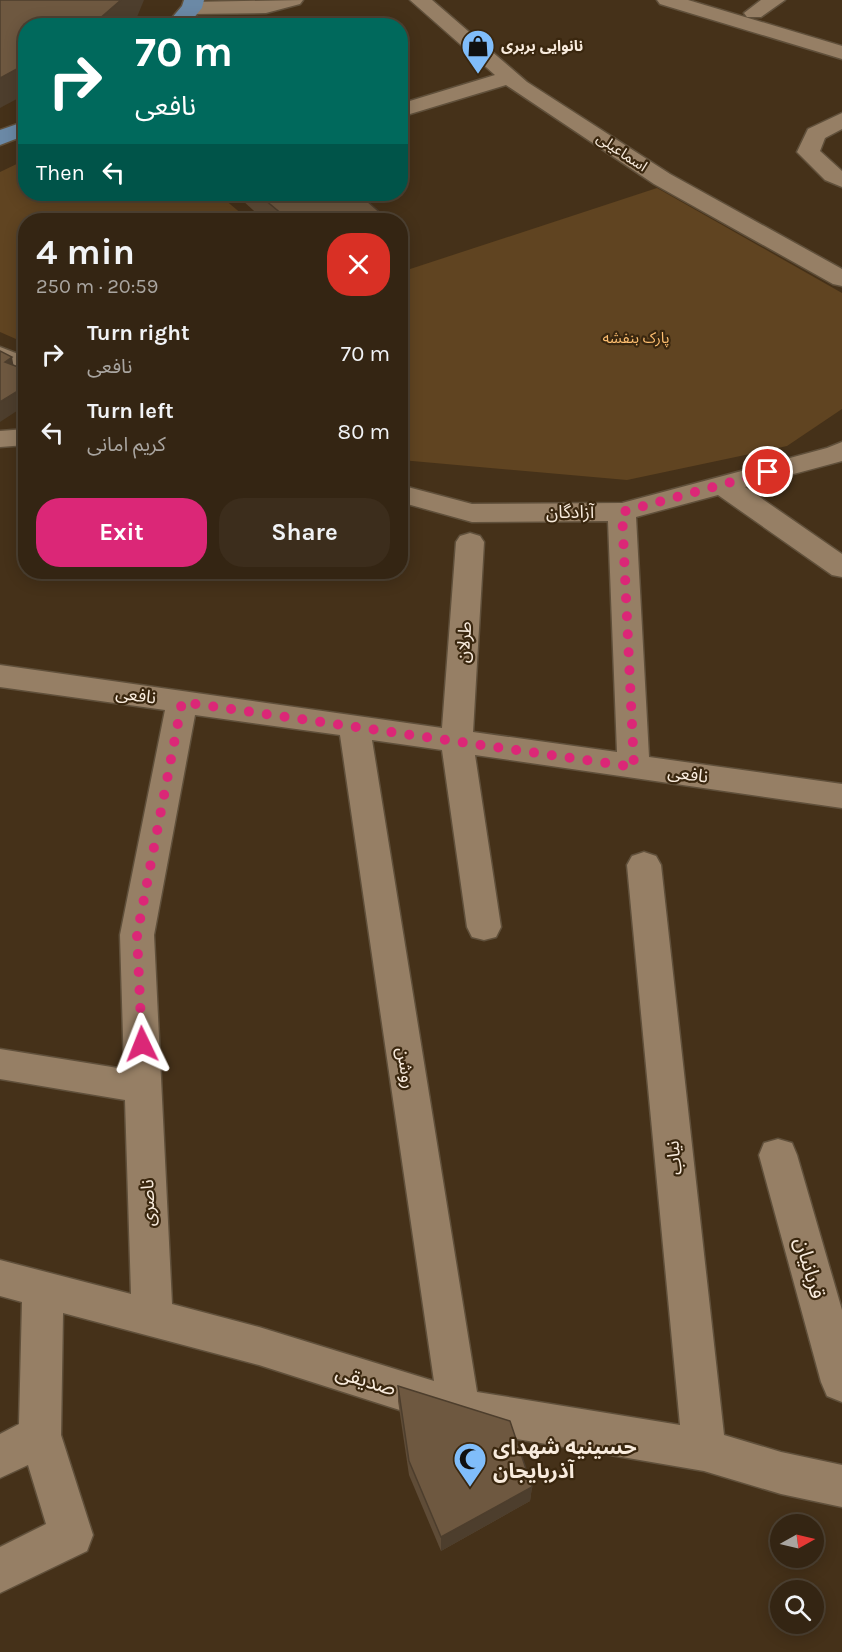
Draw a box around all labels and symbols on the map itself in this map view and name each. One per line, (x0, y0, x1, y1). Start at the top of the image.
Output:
shop icon: نانوایی بربری (460, 28, 496, 75)
place label: نانوایی بربری (501, 37, 583, 55)
street label: اسماعیلی (593, 129, 651, 175)
park label: پارک بنفشه (602, 329, 670, 348)
pin (742, 446, 793, 497)
street label: آزادگان (546, 501, 595, 523)
street label: طرلان (452, 620, 476, 664)
street label: نافعی (114, 681, 158, 709)
street label: نافعی (666, 760, 710, 788)
position arrow (110, 1012, 174, 1076)
street label: روشن (392, 1046, 420, 1090)
street label: نیاب (661, 1140, 687, 1176)
street label: ناصری (136, 1179, 160, 1227)
street label: قربانیان (790, 1235, 830, 1301)
street label: صدیقی (333, 1359, 399, 1401)
place label: حسینیه شهدای آذربایجان (493, 1435, 637, 1483)
mosque icon: حسینیه شهدای آذربایجان (452, 1441, 488, 1488)
north arrow (770, 1514, 824, 1568)

